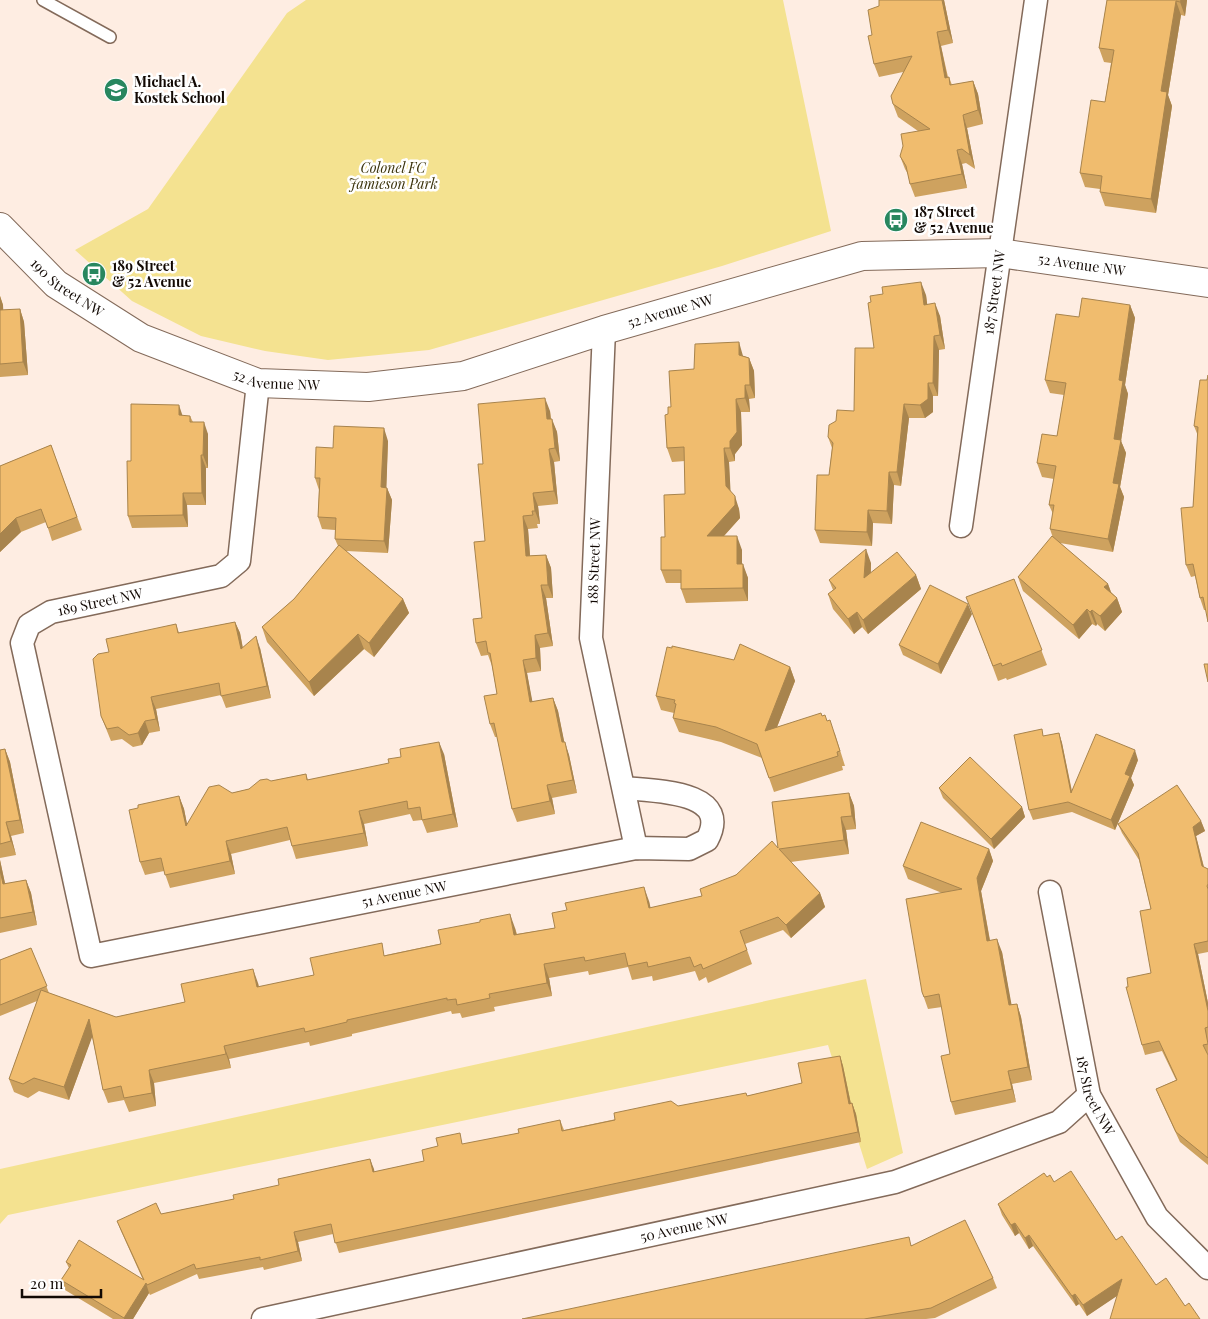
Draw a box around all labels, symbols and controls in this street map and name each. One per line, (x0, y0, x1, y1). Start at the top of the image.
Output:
place label: Michael A. Kostek School (134, 72, 226, 107)
school or university icon: Michael A. Kostek School (103, 77, 129, 103)
park label: Colonel FC Jamieson Park (348, 158, 438, 193)
place label: 187 Street & 52 Avenue (914, 202, 994, 237)
bus stop icon: 187 Street & 52 Avenue (883, 207, 909, 233)
street label: 187 Street NW (978, 249, 1009, 336)
street label: 52 Avenue NW (1037, 249, 1127, 280)
street label: 190 Street NW (27, 254, 108, 321)
place label: 189 Street & 52 Avenue (112, 256, 192, 291)
bus stop icon: 189 Street & 52 Avenue (81, 261, 107, 287)
street label: 52 Avenue NW (625, 289, 715, 332)
street label: 52 Avenue NW (231, 364, 321, 394)
street label: 188 Street NW (582, 517, 605, 605)
street label: 189 Street NW (56, 583, 144, 620)
street label: 51 Avenue NW (360, 876, 449, 911)
street label: 187 Street NW (1073, 1054, 1120, 1139)
street label: 50 Avenue NW (638, 1208, 730, 1246)
scale bar (22, 1266, 101, 1298)
text: 20 m (30, 1273, 64, 1293)

